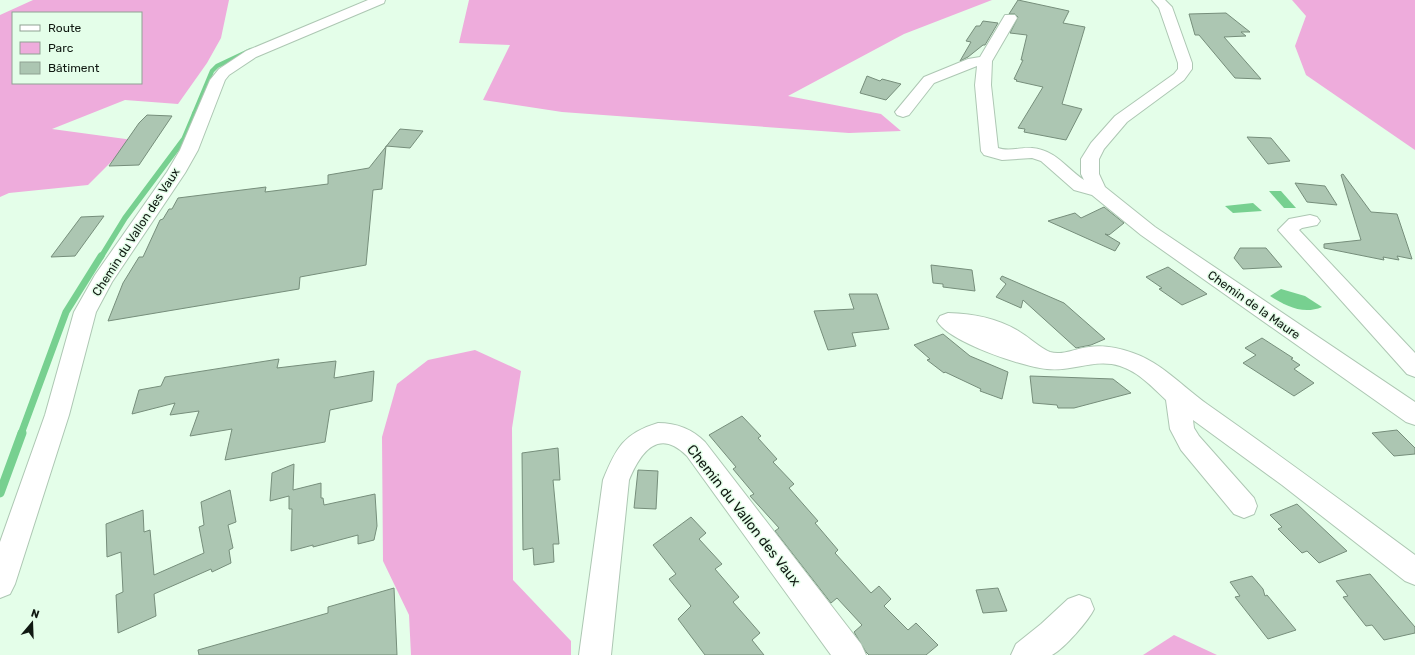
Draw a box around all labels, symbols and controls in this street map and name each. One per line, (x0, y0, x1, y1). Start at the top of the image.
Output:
legend (12, 12, 142, 84)
text: Route (48, 21, 82, 35)
text: Parc (48, 41, 74, 55)
text: Bâtiment (48, 61, 100, 75)
street label: Chemin du Vallon des Vaux (89, 165, 183, 299)
street label: Chemin de la Maure (1205, 268, 1303, 342)
street label: Chemin du Vallon des Vaux (683, 441, 804, 590)
north arrow (12, 603, 52, 643)
text: N (29, 607, 41, 621)

